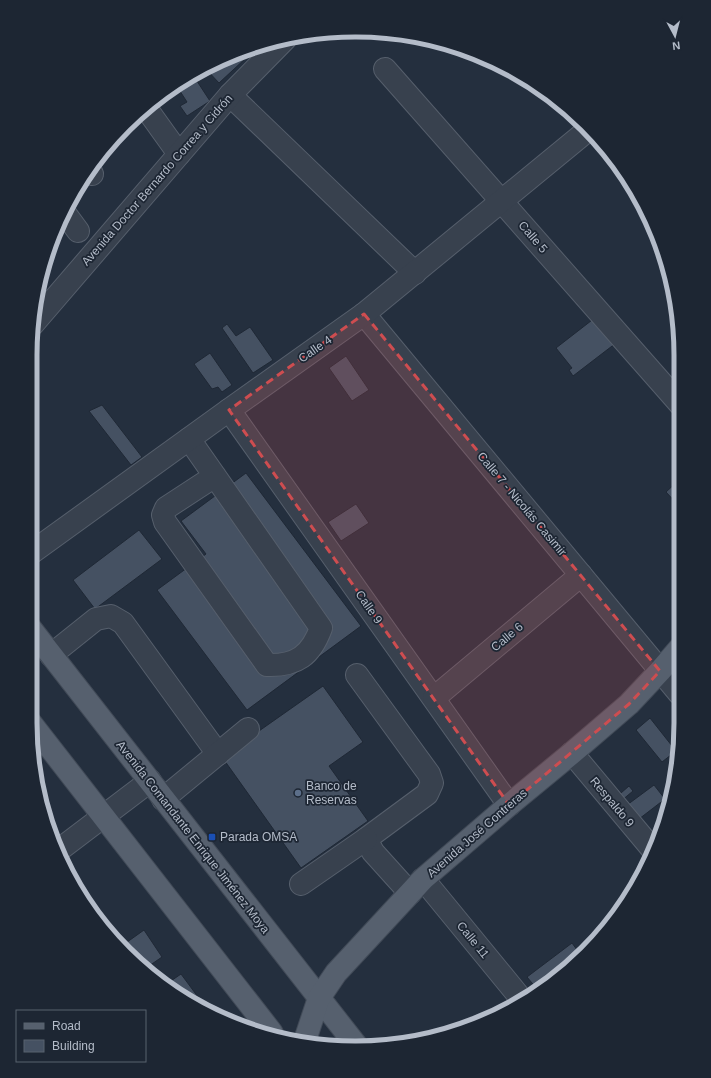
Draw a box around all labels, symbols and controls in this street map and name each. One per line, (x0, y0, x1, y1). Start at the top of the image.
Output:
north arrow (655, 16, 695, 56)
text: N (671, 39, 681, 52)
street label: Avenida Doctor Bernardo Correa y Cidrón (79, 91, 235, 269)
street label: Calle 5 (515, 218, 551, 256)
street label: Calle 4 (296, 332, 335, 365)
street label: Calle 7 - Nicolás Casimir (474, 449, 570, 559)
street label: Calle 9 (353, 588, 386, 627)
street label: Calle 6 (488, 619, 526, 654)
street label: Avenida Comandante Enrique Jiménez Moya (113, 738, 273, 936)
street label: Respaldo 9 (587, 774, 637, 830)
place label: Banco de Reservas (306, 779, 357, 807)
street label: Avenida José Contreras (424, 786, 530, 880)
marker: Banco de Reservas (293, 788, 303, 798)
place label: Parada OMSA (220, 830, 297, 844)
marker: Parada OMSA (207, 832, 217, 842)
street label: Calle 11 (454, 919, 492, 961)
legend (16, 1010, 146, 1062)
text: Road (52, 1019, 81, 1033)
text: Building (52, 1039, 95, 1053)

